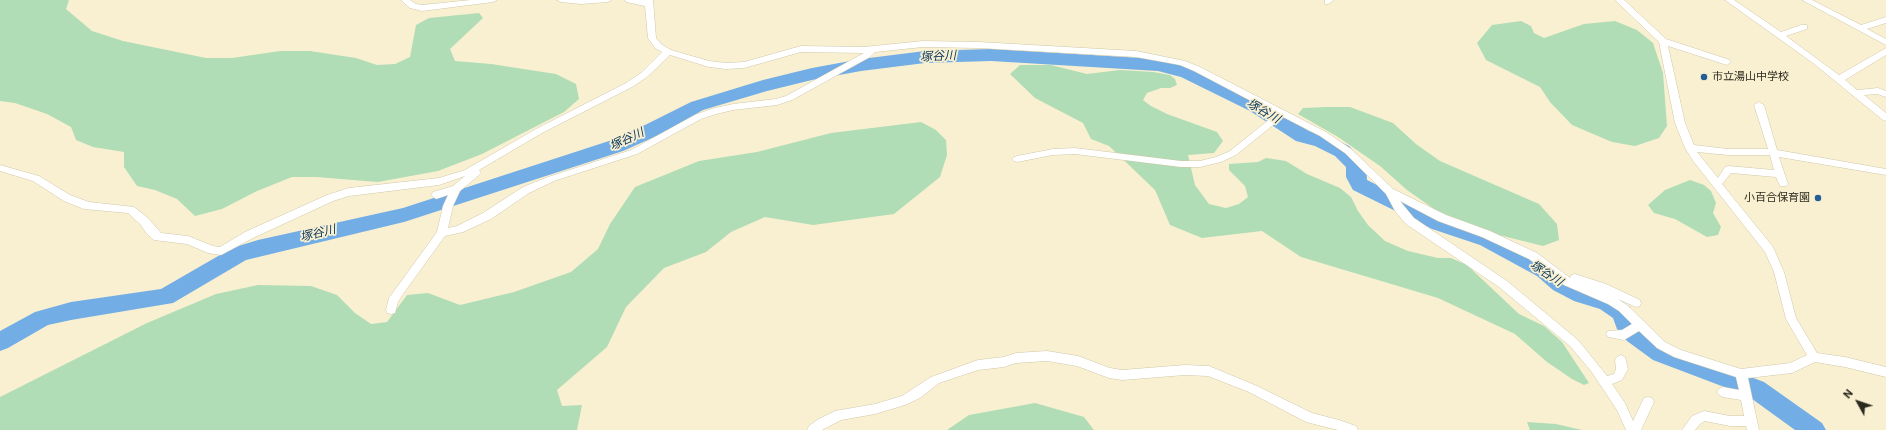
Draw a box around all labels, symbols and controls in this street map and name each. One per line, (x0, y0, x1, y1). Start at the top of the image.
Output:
water label: 塚谷川 (920, 49, 956, 65)
place label: 市立湯山中学校 (1712, 70, 1789, 84)
marker: 市立湯山中学校 (1699, 72, 1709, 82)
water label: 塚谷川 (1244, 97, 1282, 127)
water label: 塚谷川 (608, 126, 646, 154)
place label: 小百合保育園 (1744, 191, 1810, 205)
marker: 小百合保育園 (1813, 193, 1823, 203)
water label: 塚谷川 (299, 223, 337, 245)
water label: 塚谷川 (1527, 258, 1565, 290)
north arrow (1838, 382, 1878, 422)
text: N (1841, 387, 1856, 401)

